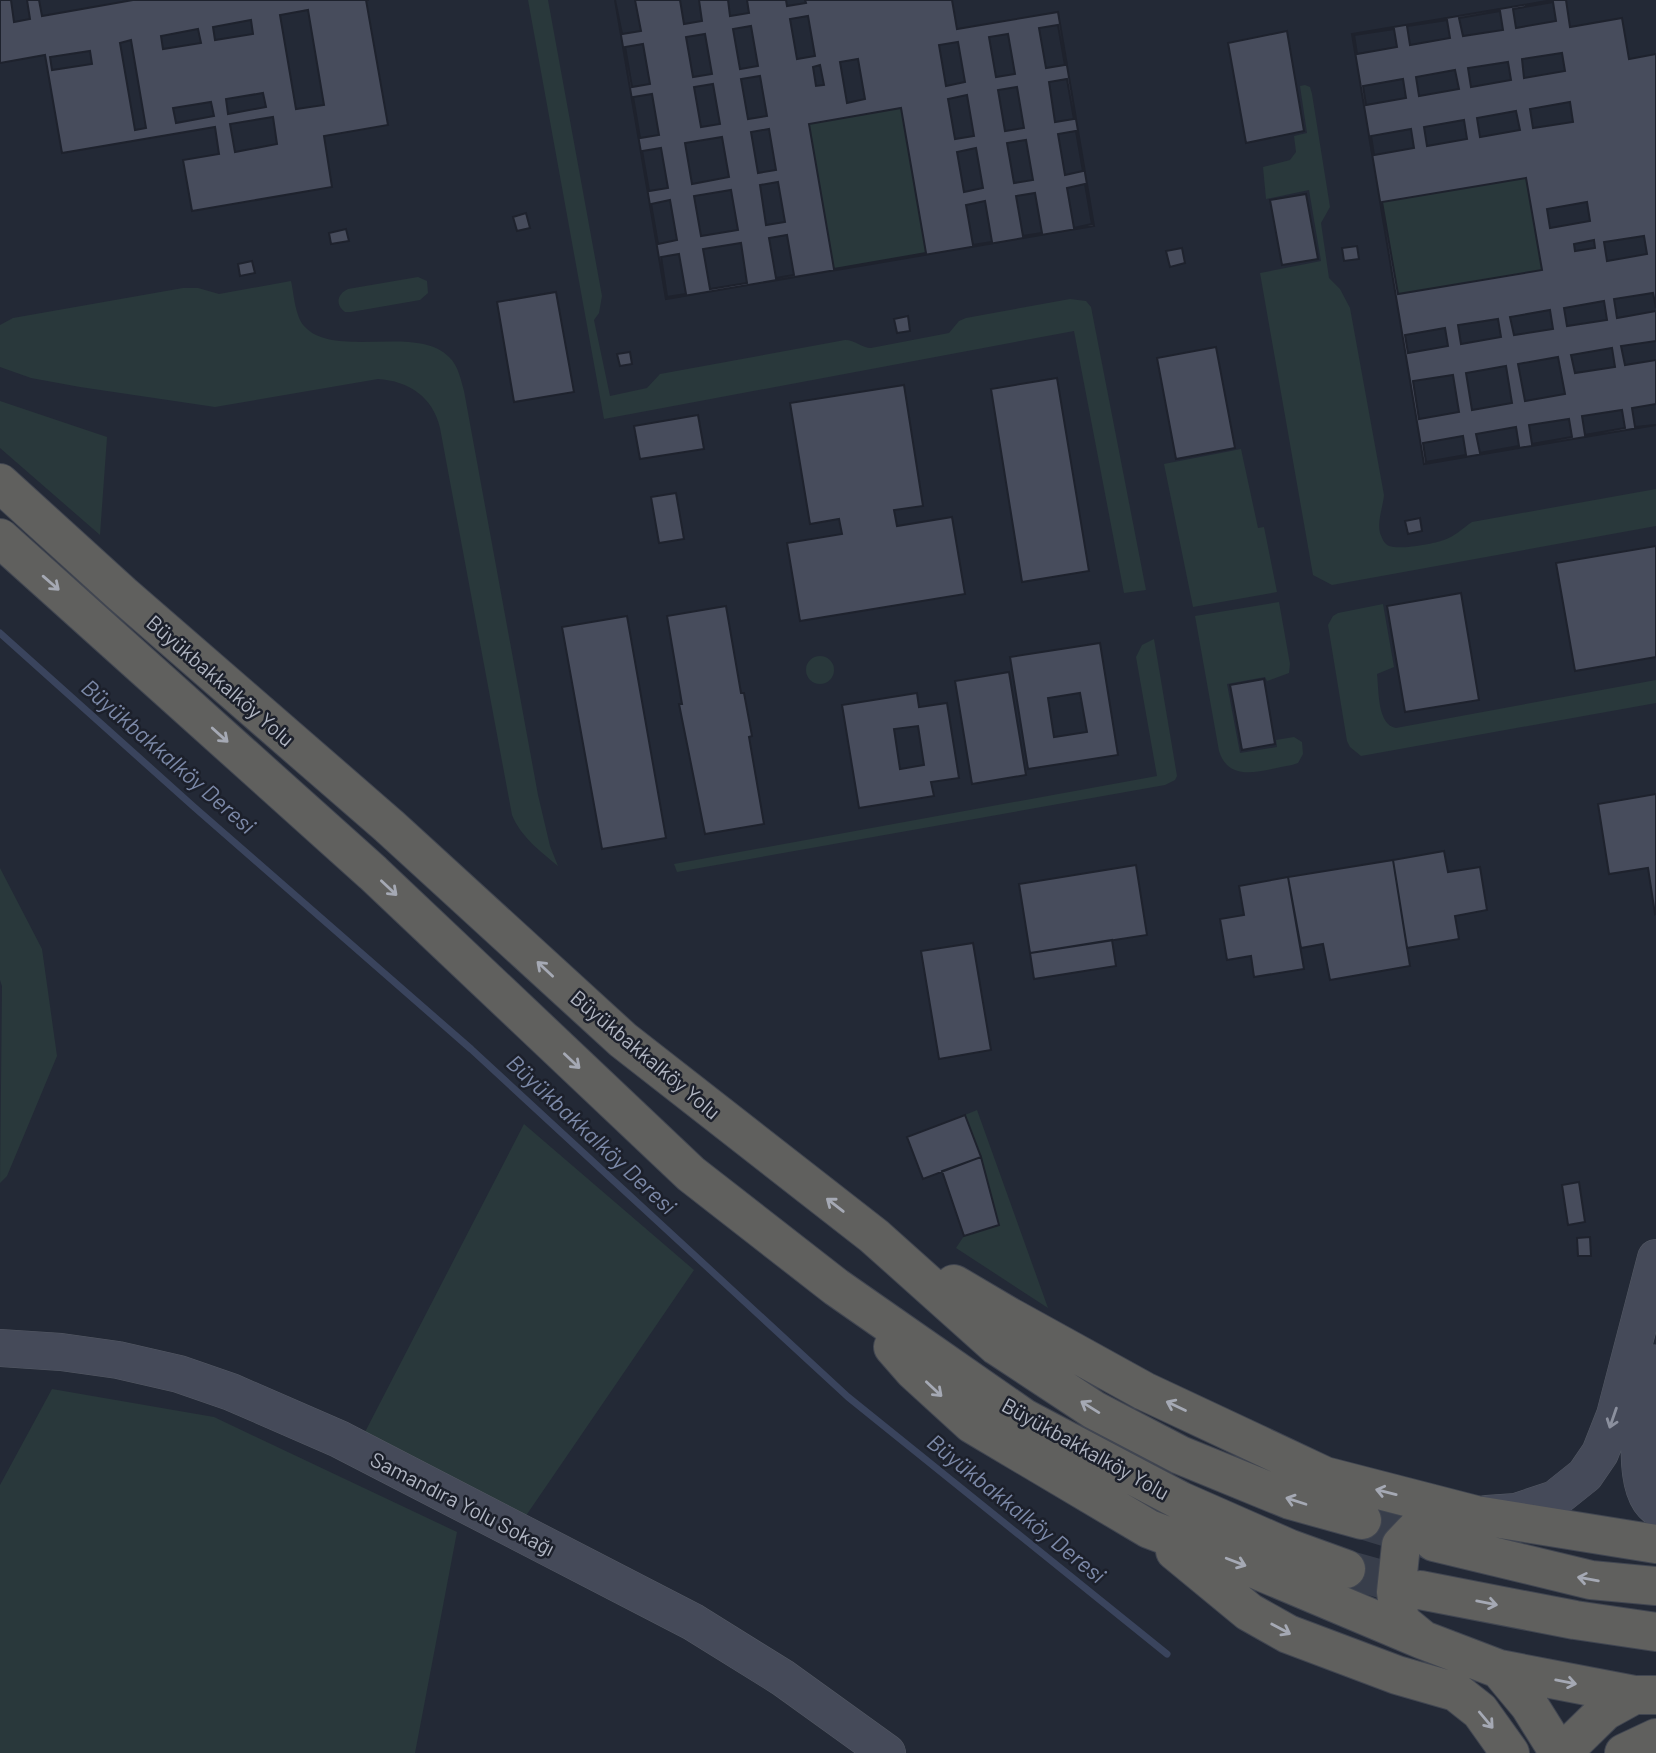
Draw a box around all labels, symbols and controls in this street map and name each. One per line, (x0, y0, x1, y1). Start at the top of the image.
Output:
one-way arrow (42, 575, 60, 591)
street label: Büyükbakkalköy Yolu (142, 609, 300, 751)
water label: Büyükbakkalköy Deresi (76, 673, 262, 839)
one-way arrow (211, 727, 229, 743)
one-way arrow (380, 879, 397, 896)
one-way arrow (537, 960, 554, 977)
street label: Büyükbakkalköy Yolu (566, 984, 726, 1124)
water label: Büyükbakkalköy Deresi (501, 1048, 683, 1220)
one-way arrow (563, 1053, 581, 1069)
one-way arrow (827, 1198, 845, 1213)
one-way arrow (925, 1381, 942, 1398)
street label: Büyükbakkalköy Yolu (998, 1392, 1174, 1504)
one-way arrow (1080, 1399, 1100, 1413)
one-way arrow (1166, 1399, 1187, 1412)
one-way arrow (1606, 1407, 1618, 1429)
water label: Büyükbakkalköy Deresi (922, 1427, 1112, 1589)
street label: Samandıra Yolu Sokağı (367, 1446, 559, 1560)
one-way arrow (1375, 1485, 1398, 1498)
one-way arrow (1286, 1494, 1308, 1506)
one-way arrow (1224, 1557, 1246, 1570)
one-way arrow (1577, 1572, 1600, 1585)
one-way arrow (1475, 1597, 1498, 1611)
one-way arrow (1270, 1623, 1291, 1636)
one-way arrow (1554, 1676, 1577, 1690)
one-way arrow (1478, 1710, 1494, 1728)

